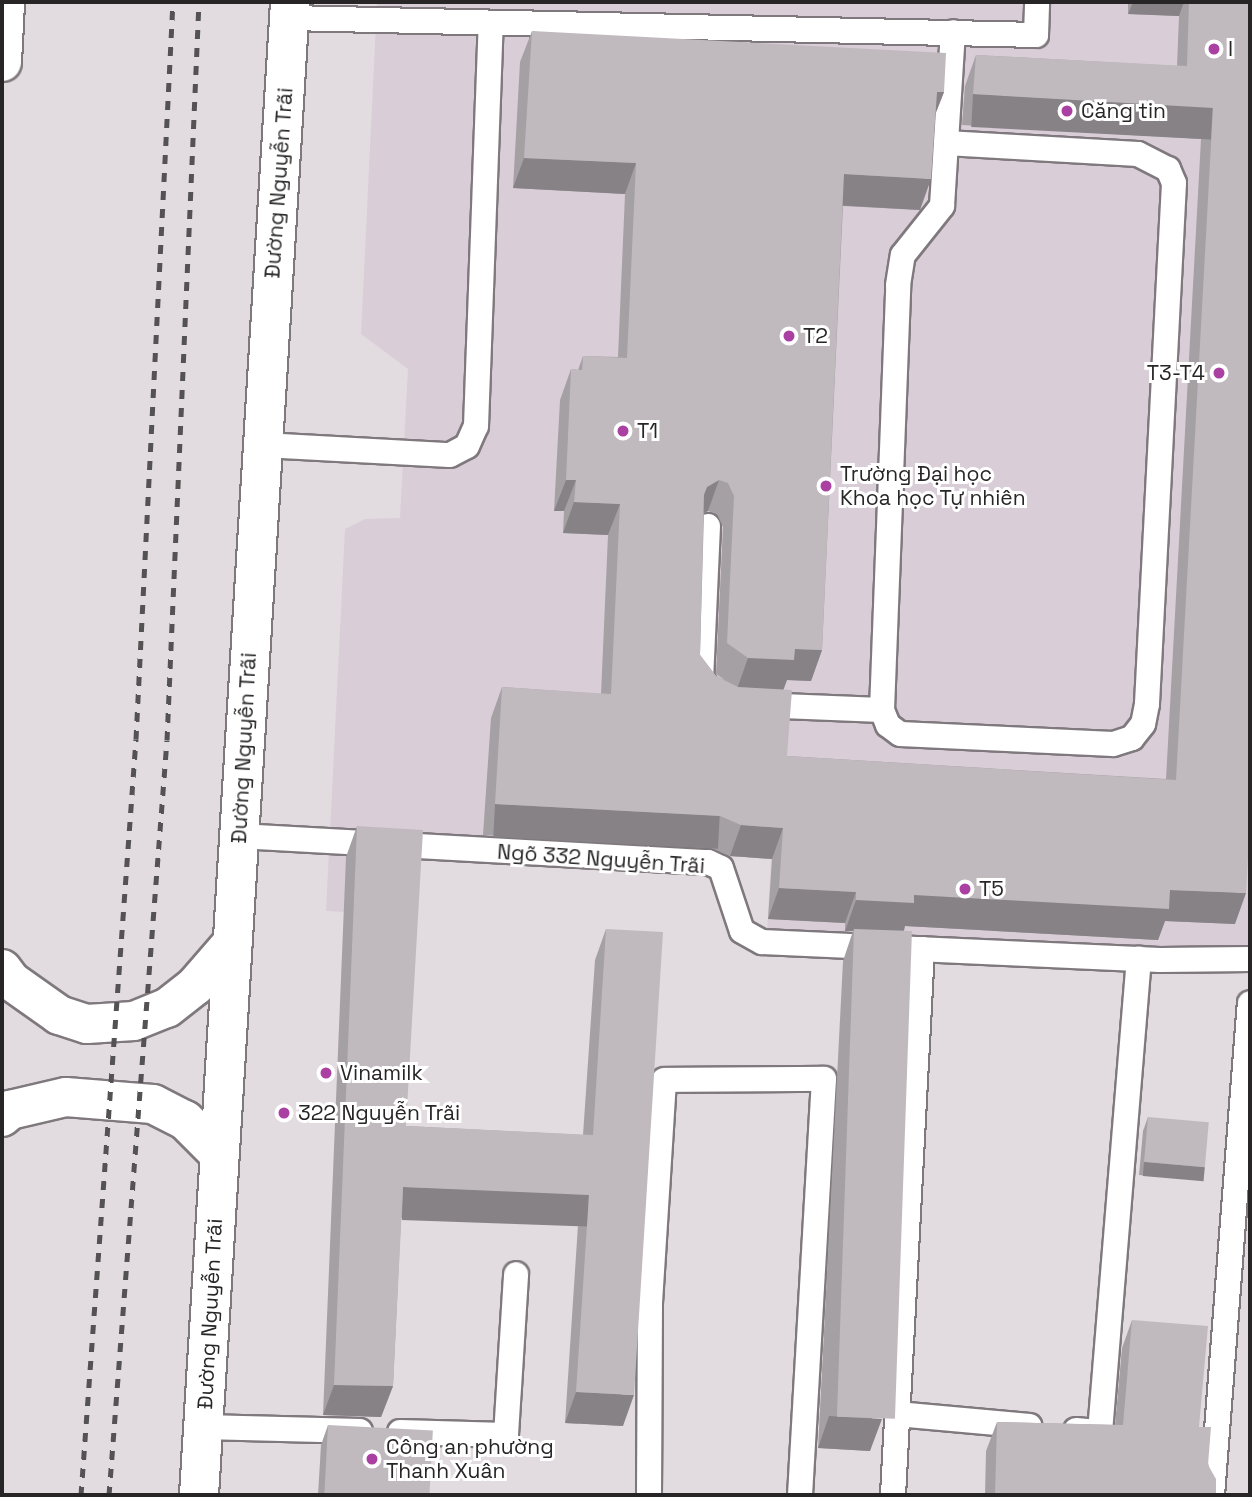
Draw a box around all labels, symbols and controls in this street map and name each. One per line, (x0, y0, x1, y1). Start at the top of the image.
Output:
place label: I (1228, 36, 1233, 62)
marker: I (1206, 41, 1222, 57)
street label: Đường Nguyễn Trãi (260, 87, 298, 279)
place label: Căng tin (1081, 98, 1166, 124)
marker: Căng tin (1059, 103, 1075, 119)
place label: T2 (803, 323, 828, 349)
marker: T2 (781, 328, 797, 344)
place label: T3-T4 (1147, 360, 1205, 386)
marker: T3-T4 (1211, 365, 1227, 381)
place label: T1 (637, 418, 658, 444)
marker: T1 (615, 423, 631, 439)
place label: Trường Đại học Khoa học Tự nhiên (840, 461, 1026, 511)
marker: Trường Đại học Khoa học Tự nhiên (818, 478, 834, 494)
street label: Đường Nguyễn Trãi (226, 652, 262, 844)
street label: Ngõ 332 Nguyễn Trãi (496, 839, 706, 879)
place label: T5 (979, 876, 1004, 902)
marker: T5 (957, 881, 973, 897)
place label: Vinamilk (340, 1060, 423, 1086)
marker: Vinamilk (318, 1065, 334, 1081)
place label: 322 Nguyễn Trãi (298, 1100, 461, 1126)
marker: 322 Nguyễn Trãi (276, 1105, 292, 1121)
street label: Đường Nguyễn Trãi (192, 1218, 228, 1410)
place label: Công an phường Thanh Xuân (386, 1434, 554, 1484)
marker: Công an phường Thanh Xuân (364, 1451, 380, 1467)

